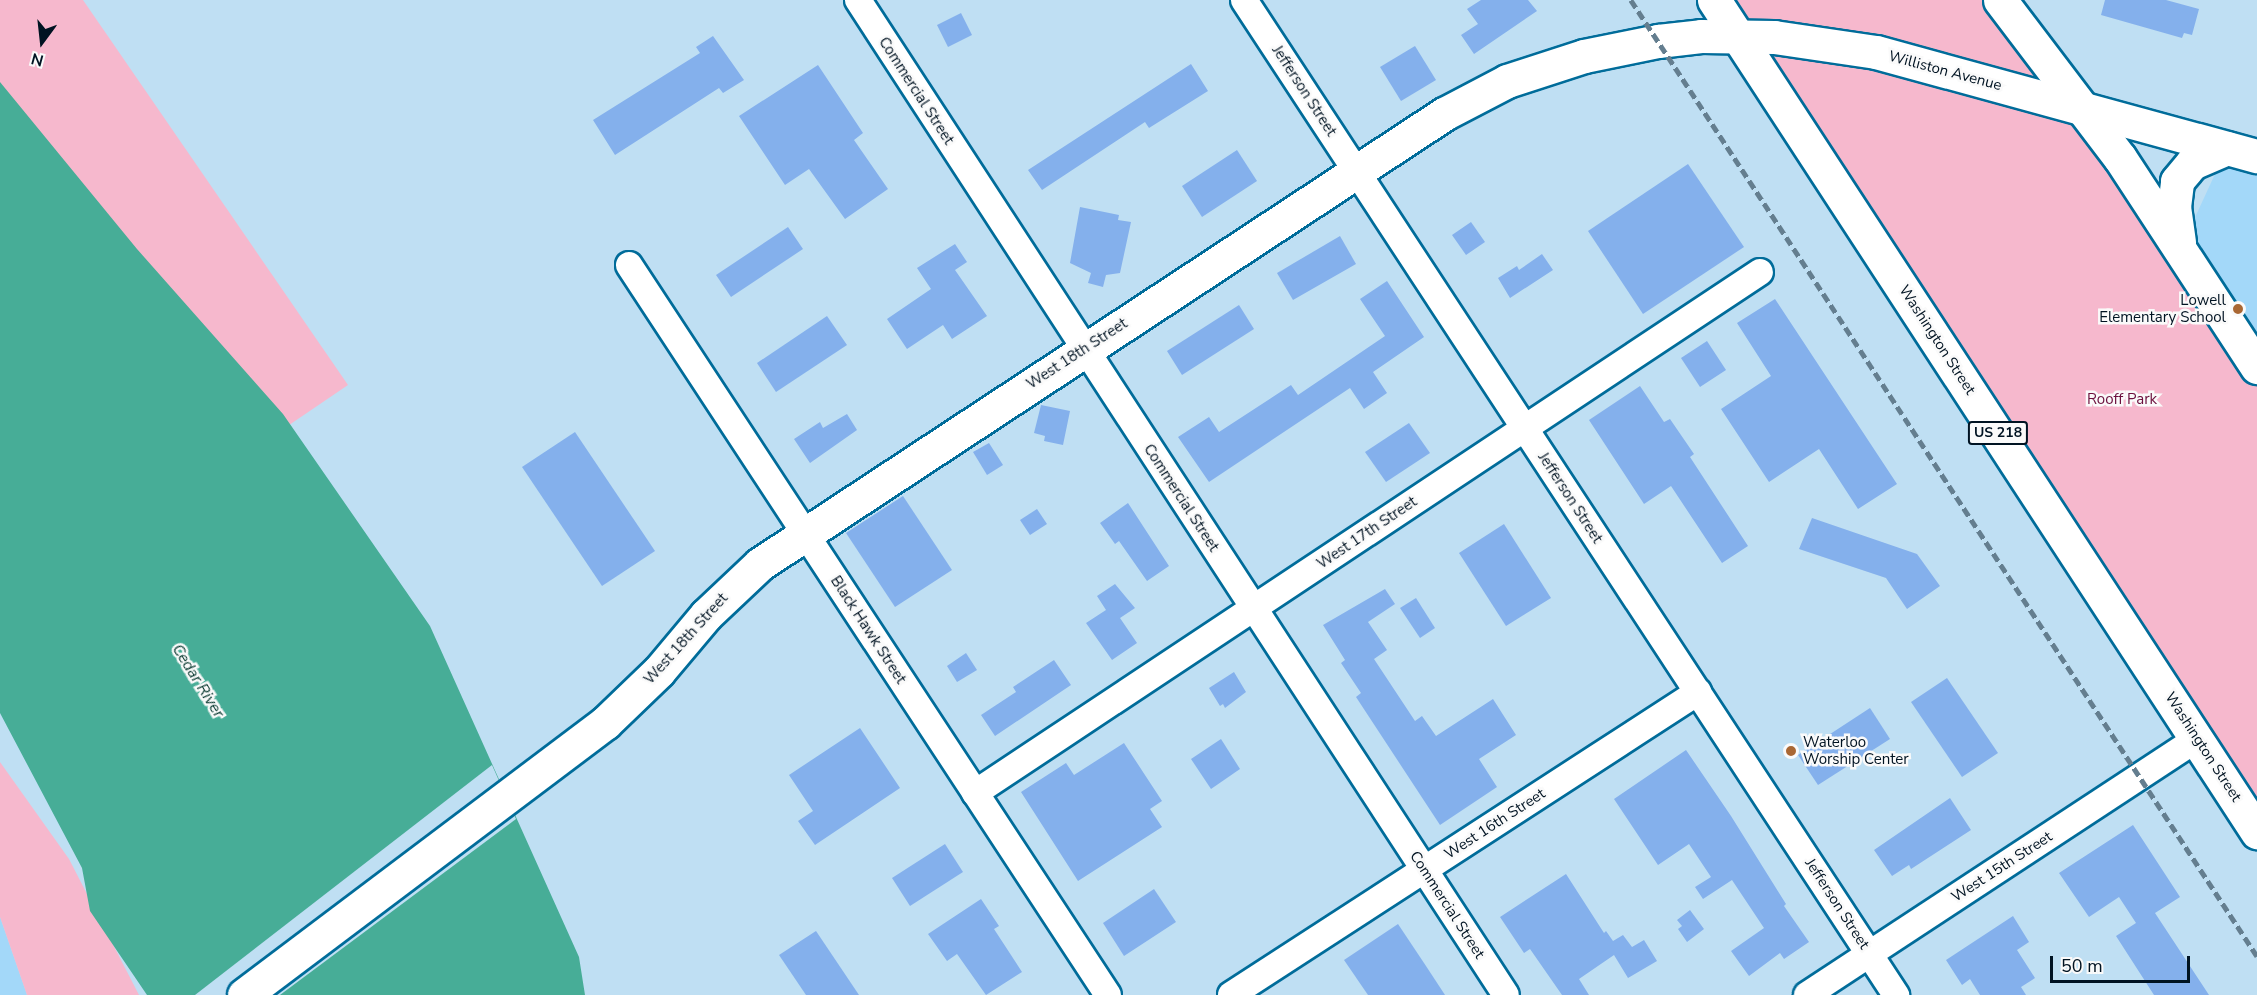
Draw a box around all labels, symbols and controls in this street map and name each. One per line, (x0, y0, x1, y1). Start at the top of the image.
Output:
north arrow (12, 12, 72, 72)
street label: Commercial Street (875, 34, 957, 148)
street label: Jefferson Street (1268, 42, 1340, 140)
text: N (29, 47, 46, 72)
street label: Williston Avenue (1886, 47, 2004, 95)
street label: Washington Street (1895, 282, 1979, 398)
place label: Lowell Elementary School (2099, 291, 2226, 326)
marker: Lowell Elementary School (2231, 302, 2245, 316)
street label: West 18th Street (1023, 315, 1131, 393)
park label: Rooff Park (2087, 391, 2157, 409)
road number: US 218 (1966, 422, 2030, 444)
street label: Commercial Street (1140, 441, 1222, 555)
street label: Jefferson Street (1534, 449, 1606, 547)
street label: West 17th Street (1314, 493, 1420, 573)
street label: Black Hawk Street (826, 573, 910, 687)
street label: West 18th Street (640, 590, 732, 688)
water label: Cedar River (168, 641, 228, 721)
street label: Washington Street (2161, 689, 2245, 805)
place label: Waterloo Worship Center (1803, 733, 1909, 768)
marker: Waterloo Worship Center (1784, 744, 1798, 758)
street label: West 16th Street (1441, 785, 1549, 863)
street label: West 15th Street (1948, 828, 2056, 906)
street label: Commercial Street (1406, 848, 1488, 962)
street label: Jefferson Street (1801, 855, 1873, 953)
scale bar (2053, 944, 2192, 982)
text: 50 m (2061, 954, 2103, 978)

